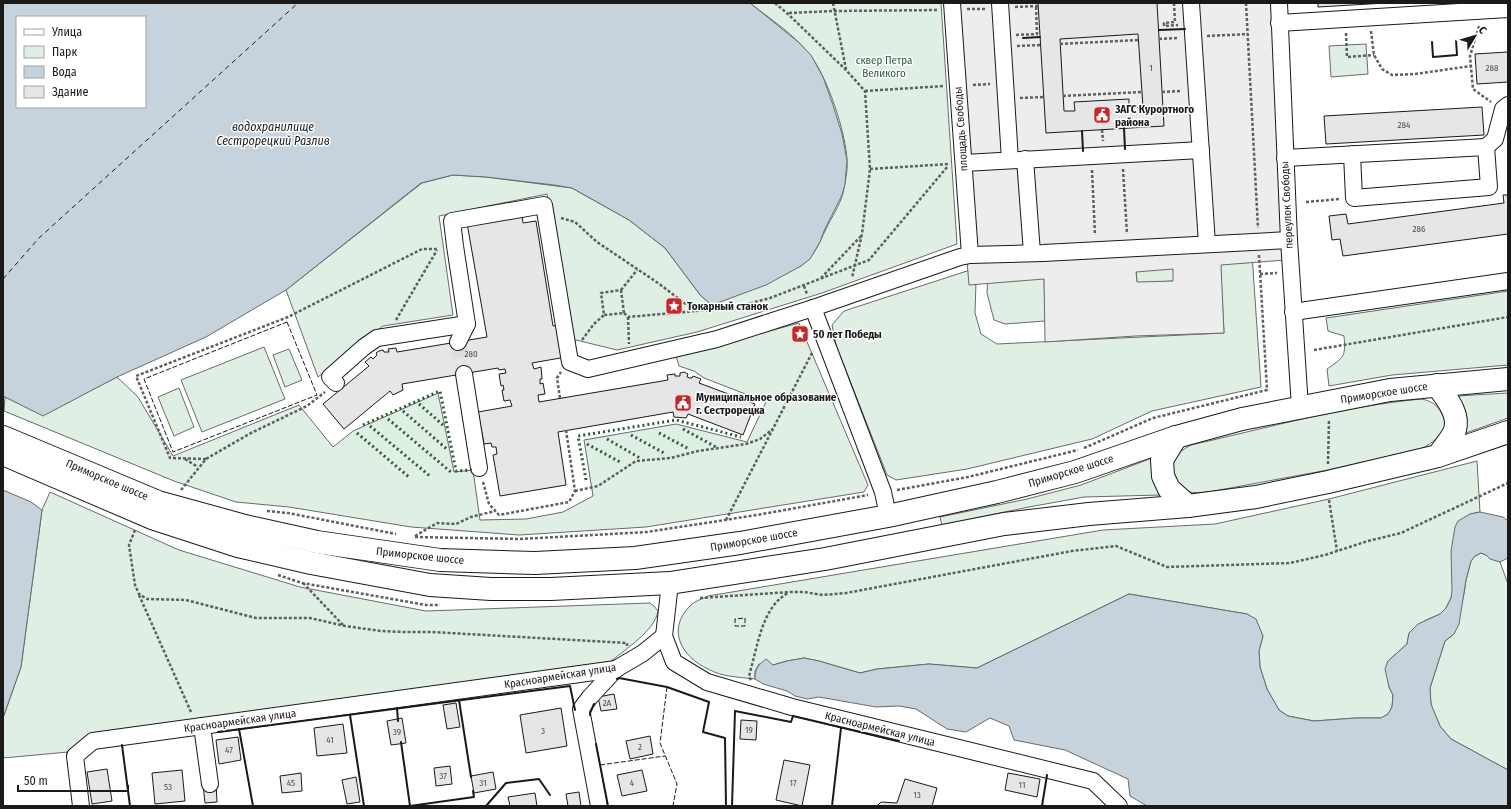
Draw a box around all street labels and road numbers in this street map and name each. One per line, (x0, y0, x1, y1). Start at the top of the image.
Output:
street label: площадь Свободы (952, 86, 970, 172)
street label: переулок Свободы (1278, 161, 1296, 249)
street label: Приморское шоссе (1339, 380, 1429, 406)
street label: Приморское шоссе (1027, 452, 1115, 490)
street label: Приморское шоссе (64, 457, 150, 503)
street label: Приморское шоссе (709, 526, 799, 554)
street label: Приморское шоссе (375, 545, 465, 567)
street label: Красноармейская улица (503, 661, 617, 691)
street label: Красноармейская улица (183, 707, 297, 735)
street label: Красноармейская улица (823, 709, 937, 749)

